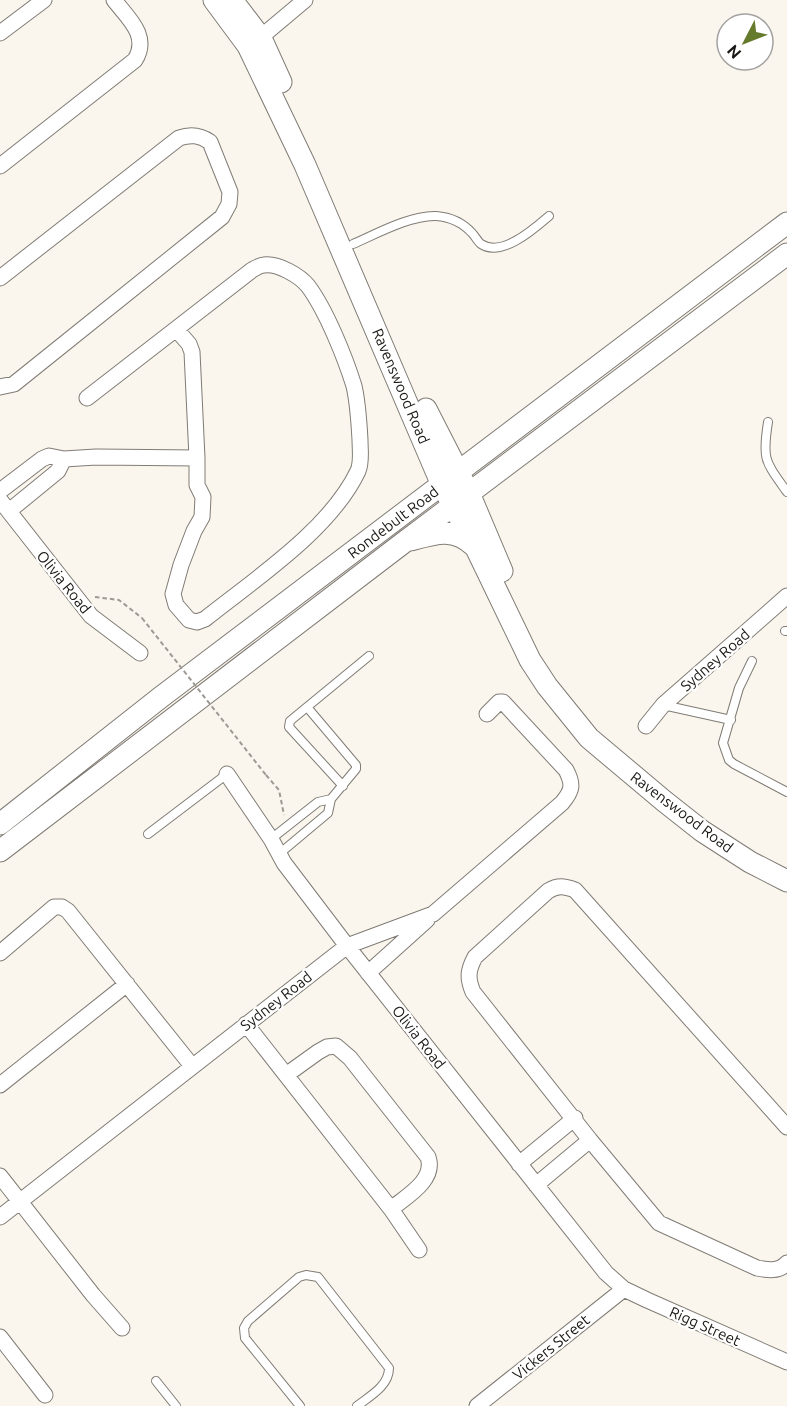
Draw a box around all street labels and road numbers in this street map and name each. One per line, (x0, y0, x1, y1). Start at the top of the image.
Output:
street label: Ravenswood Road (369, 326, 433, 446)
street label: Rondebult Road (344, 482, 442, 562)
street label: Olivia Road (34, 547, 94, 617)
street label: Sydney Road (677, 625, 753, 695)
street label: Ravenswood Road (628, 768, 736, 856)
street label: Sydney Road (237, 968, 315, 1034)
street label: Olivia Road (389, 1002, 449, 1072)
street label: Rigg Street (667, 1303, 743, 1349)
street label: Vickers Street (509, 1311, 593, 1383)

